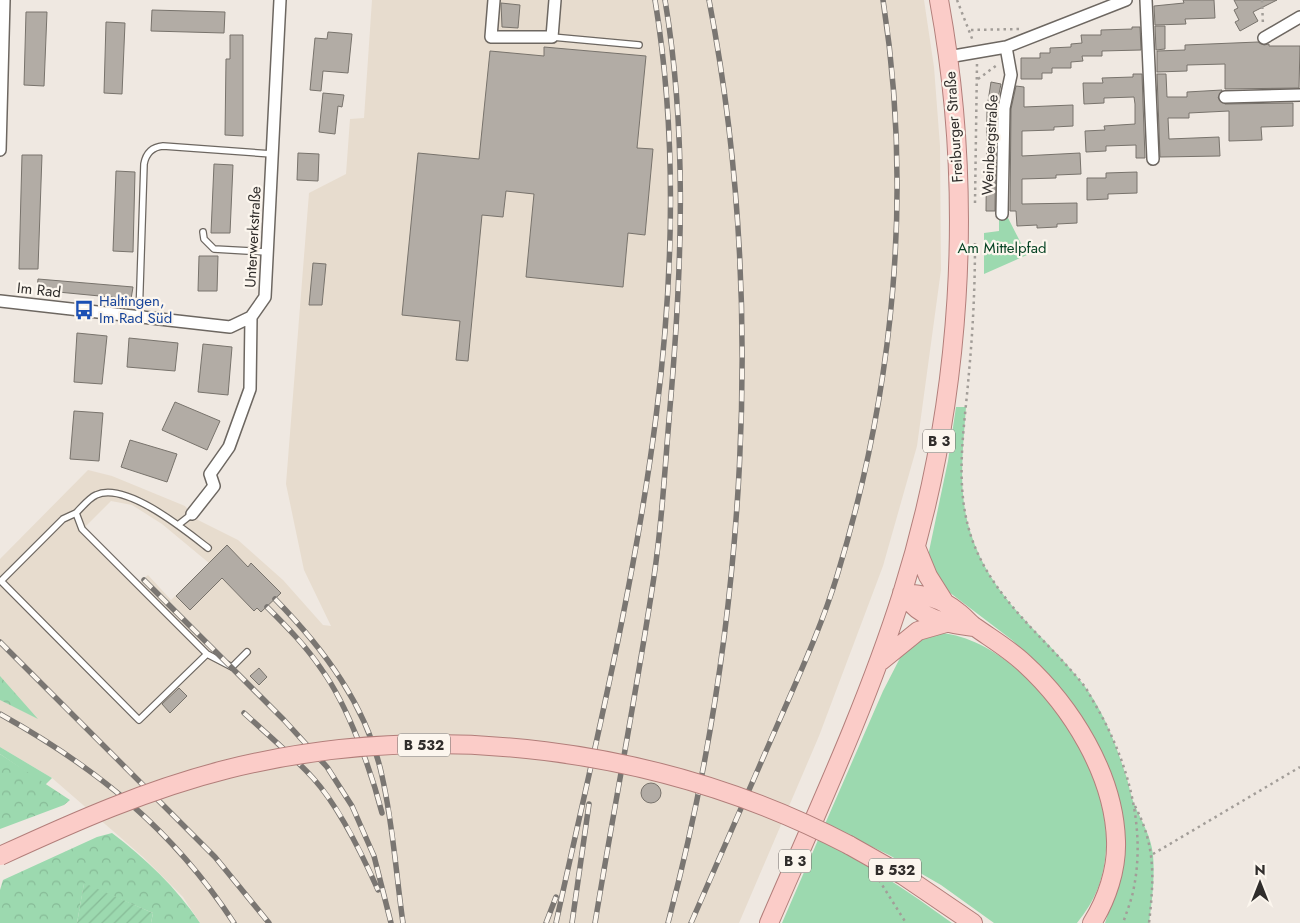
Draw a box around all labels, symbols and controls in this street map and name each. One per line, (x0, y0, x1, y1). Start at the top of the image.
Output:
street label: Freiburger Straße (939, 70, 969, 183)
street label: Weinbergstraße (976, 94, 1004, 196)
street label: Unterwerkstraße (239, 185, 267, 288)
park label: Am Mittelpfad (957, 237, 1047, 259)
street label: Im Rad (16, 277, 62, 303)
place label: Haltingen, Im Rad Süd (99, 290, 172, 329)
bus stop icon: Haltingen, Im Rad Süd (73, 299, 95, 321)
road number: B 3 (923, 430, 955, 452)
road number: B 532 (398, 734, 450, 756)
road number: B 3 (779, 849, 811, 872)
road number: B 532 (869, 858, 921, 882)
north arrow (1235, 858, 1285, 908)
text: N (1254, 860, 1266, 880)

